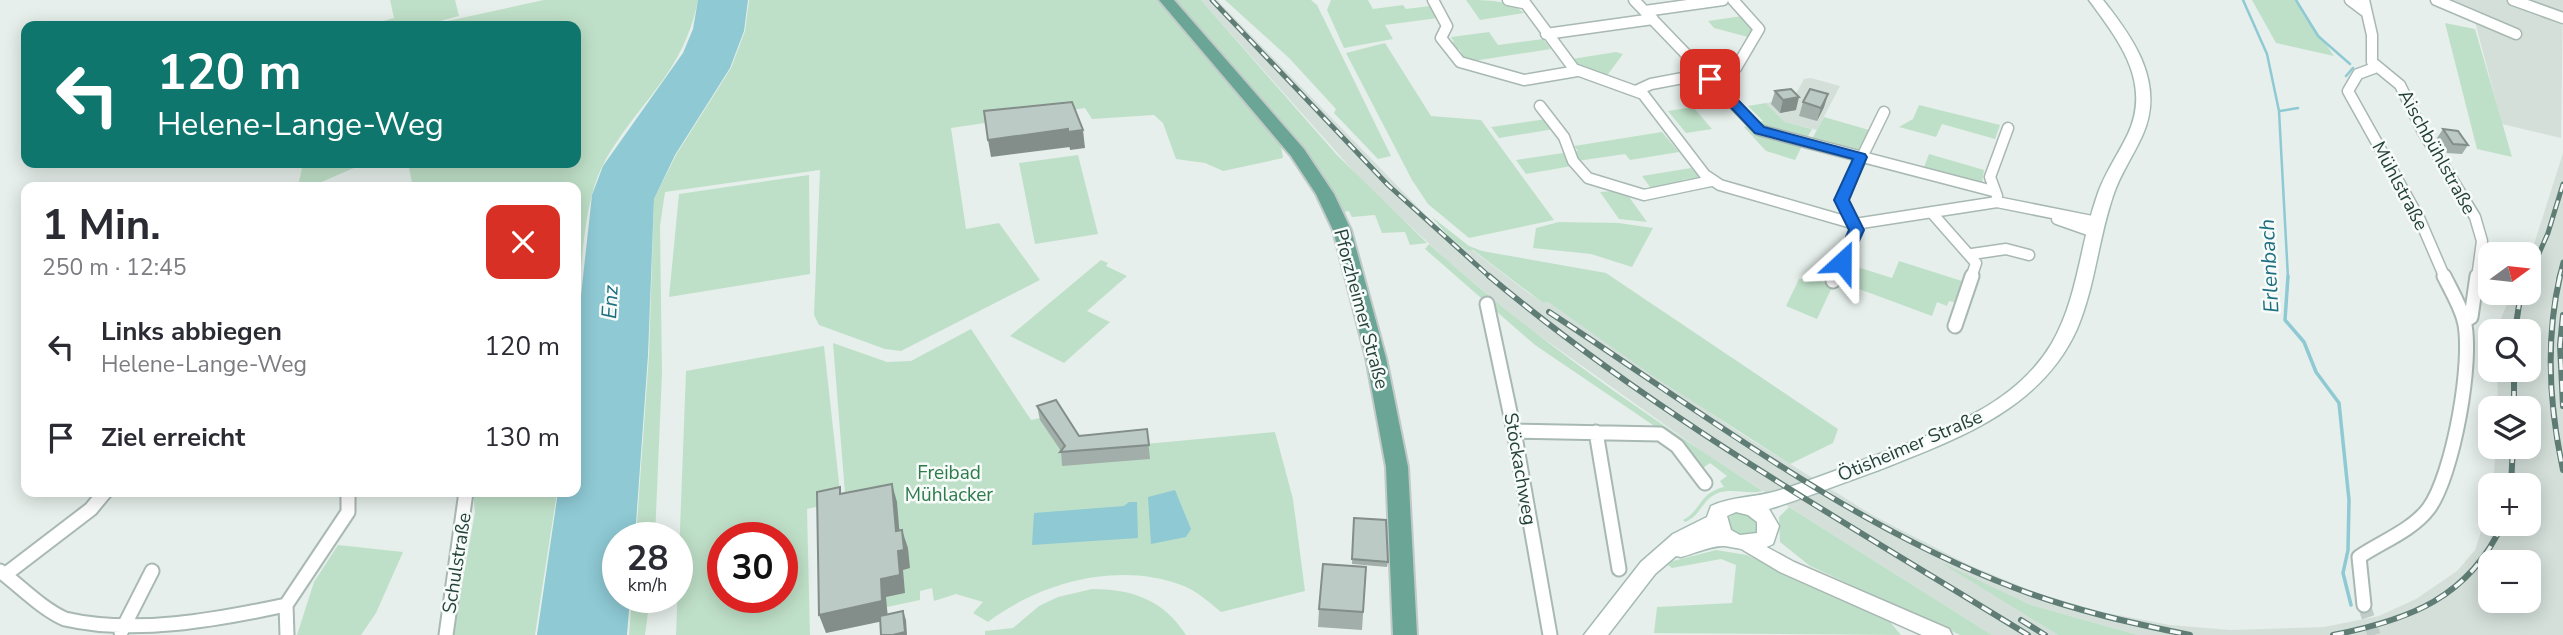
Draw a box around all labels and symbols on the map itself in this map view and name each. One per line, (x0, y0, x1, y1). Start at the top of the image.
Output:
pin (1680, 49, 1740, 109)
street label: Aischbühlstraße (2392, 85, 2482, 219)
street label: Mühlstraße (2366, 137, 2434, 235)
water label: Erlenbach (2253, 218, 2285, 314)
position arrow (1805, 225, 1879, 299)
street label: Pforzheimer Straße (1327, 226, 1395, 392)
north arrow (2478, 242, 2541, 304)
water label: Enz (595, 284, 625, 320)
street label: Ötisheimer Straße (1834, 404, 1986, 488)
street label: Stöckachweg (1497, 411, 1543, 527)
park label: Freibad Mühlacker (905, 460, 993, 508)
street label: Schulstraße (436, 511, 478, 615)
speed limit sign: 30 (707, 522, 798, 613)

